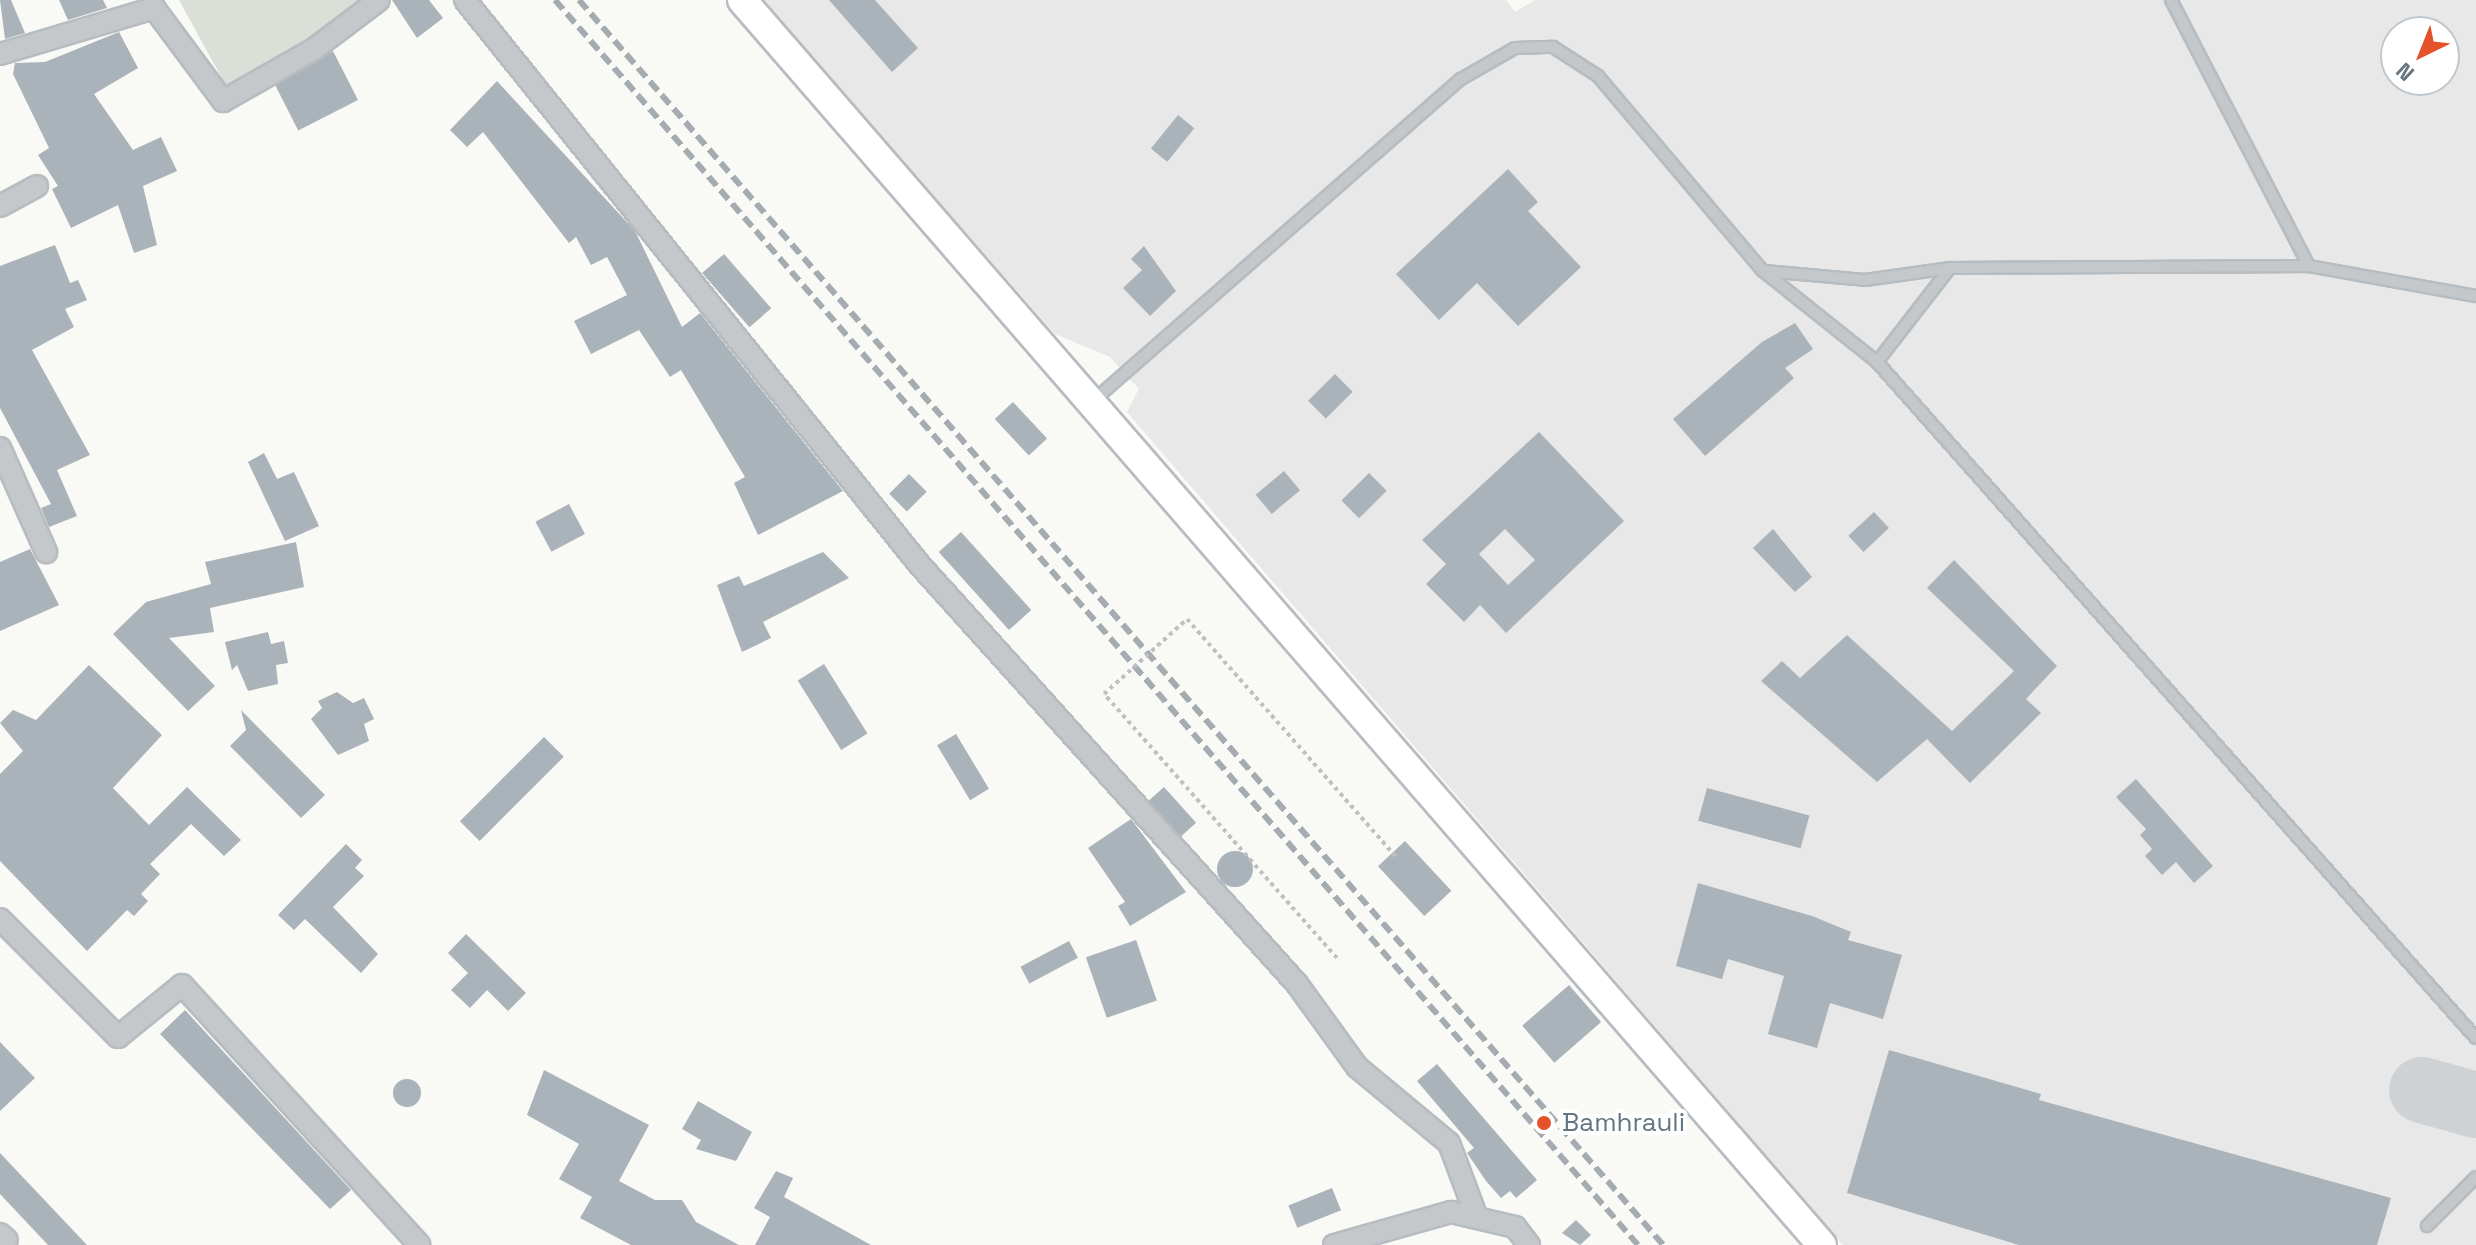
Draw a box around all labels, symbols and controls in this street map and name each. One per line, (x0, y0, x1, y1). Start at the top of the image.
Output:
north arrow (2380, 16, 2460, 96)
text: N (2390, 57, 2420, 87)
place label: Bamhrauli (1562, 1107, 1685, 1139)
marker: Bamhrauli (1533, 1112, 1555, 1134)

